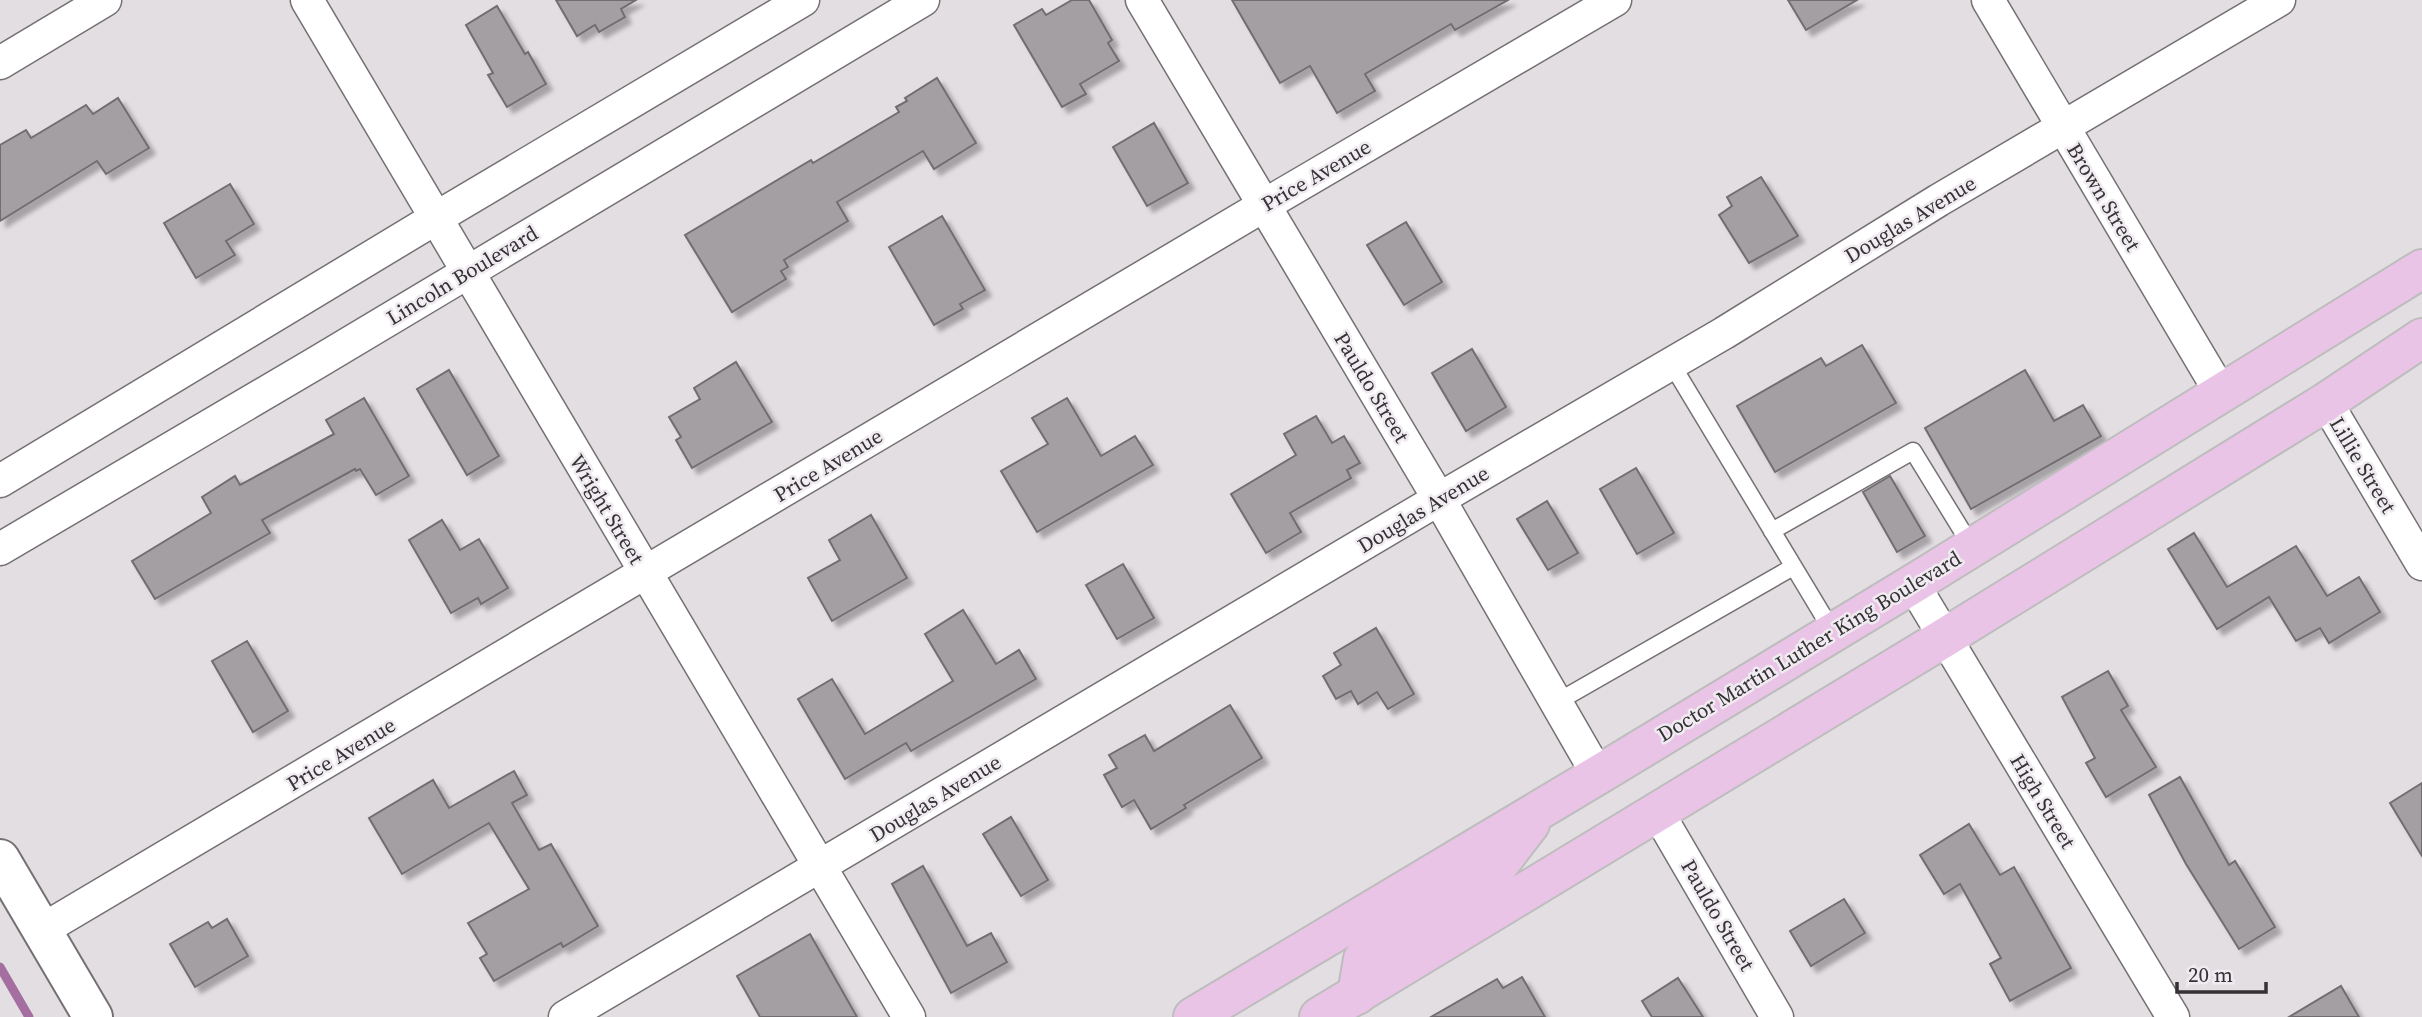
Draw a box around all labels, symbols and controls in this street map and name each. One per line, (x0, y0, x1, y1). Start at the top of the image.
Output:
street label: Price Avenue (1256, 132, 1376, 218)
street label: Brown Street (2060, 138, 2148, 257)
street label: Douglas Avenue (1839, 168, 1981, 270)
street label: Lincoln Boulevard (381, 218, 543, 332)
street label: Pauldo Street (1328, 326, 1416, 448)
street label: Lillie Street (2323, 411, 2403, 519)
street label: Price Avenue (768, 421, 888, 509)
street label: Wright Street (563, 449, 651, 570)
street label: Douglas Avenue (1352, 458, 1494, 560)
street label: Doctor Martin Luther King Boulevard (1652, 543, 1966, 749)
street label: Price Avenue (281, 710, 401, 798)
street label: Douglas Avenue (864, 747, 1006, 849)
street label: High Street (2003, 748, 2083, 854)
street label: Pauldo Street (1674, 854, 1762, 976)
scale bar (2177, 950, 2266, 994)
text: 20 m (2188, 960, 2233, 989)

